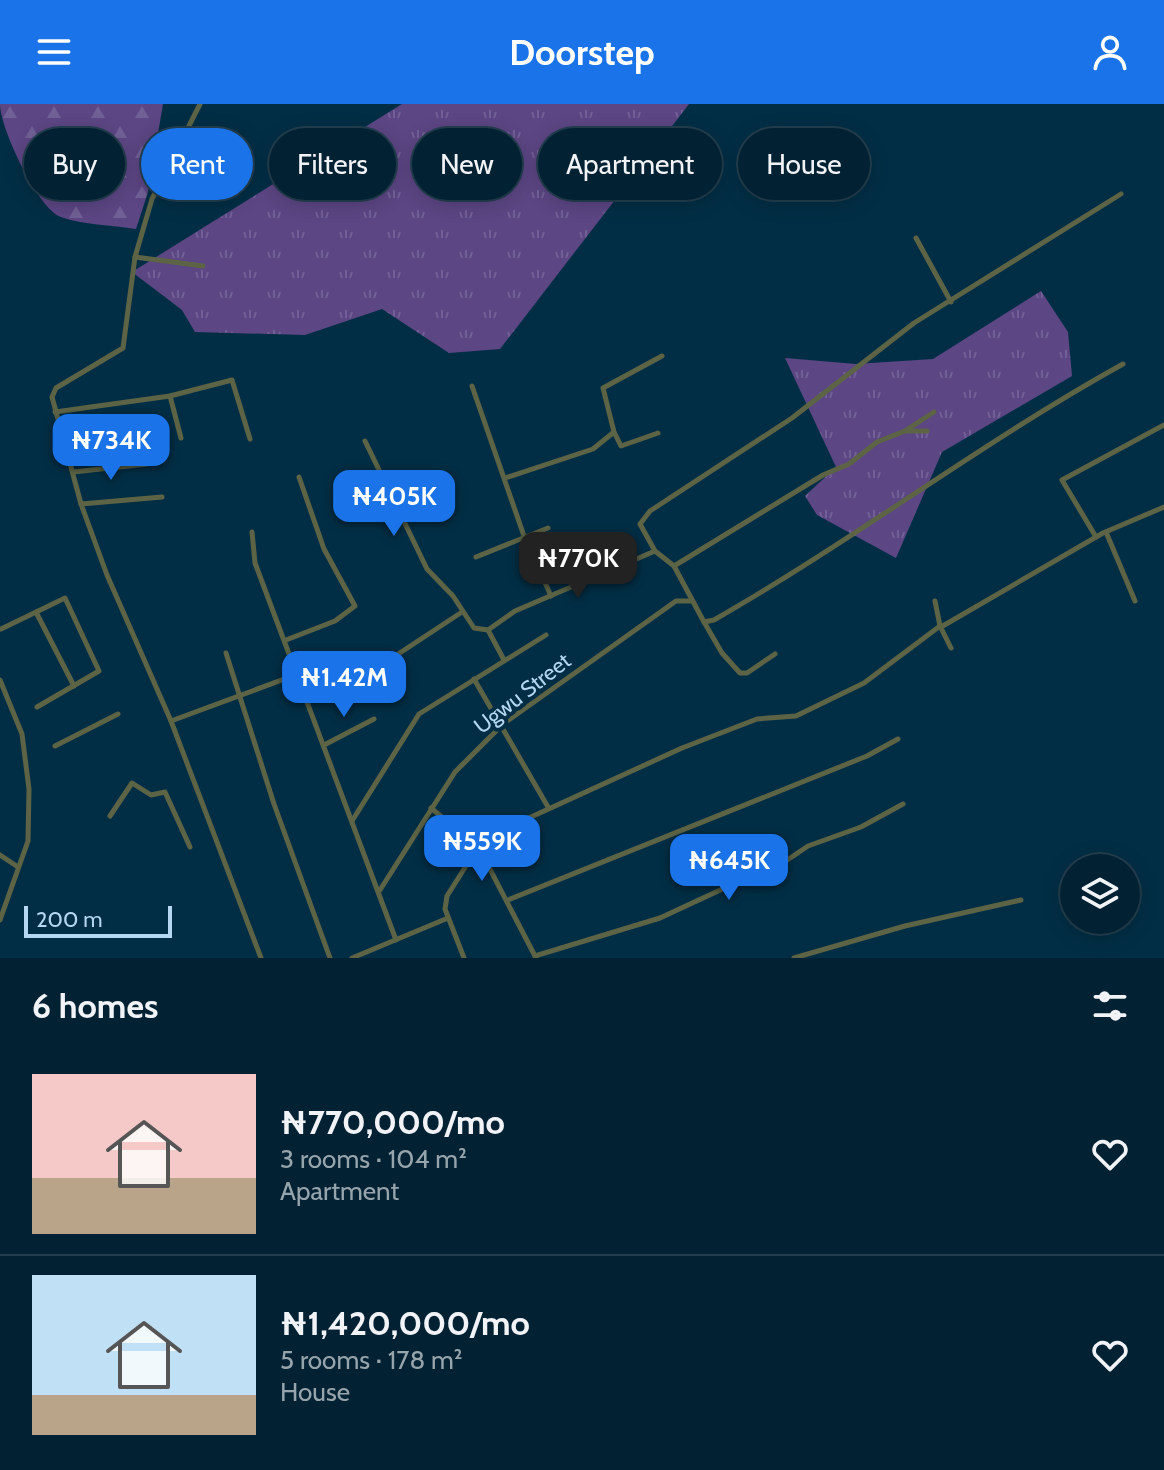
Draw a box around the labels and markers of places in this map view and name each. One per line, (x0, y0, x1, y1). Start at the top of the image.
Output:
pin: ₦734K (55, 414, 167, 482)
pin: ₦405K (338, 470, 450, 538)
pin: ₦770K (522, 532, 634, 600)
pin: ₦1.42M (279, 651, 409, 719)
pin: ₦559K (426, 815, 538, 883)
pin: ₦645K (673, 834, 785, 902)

